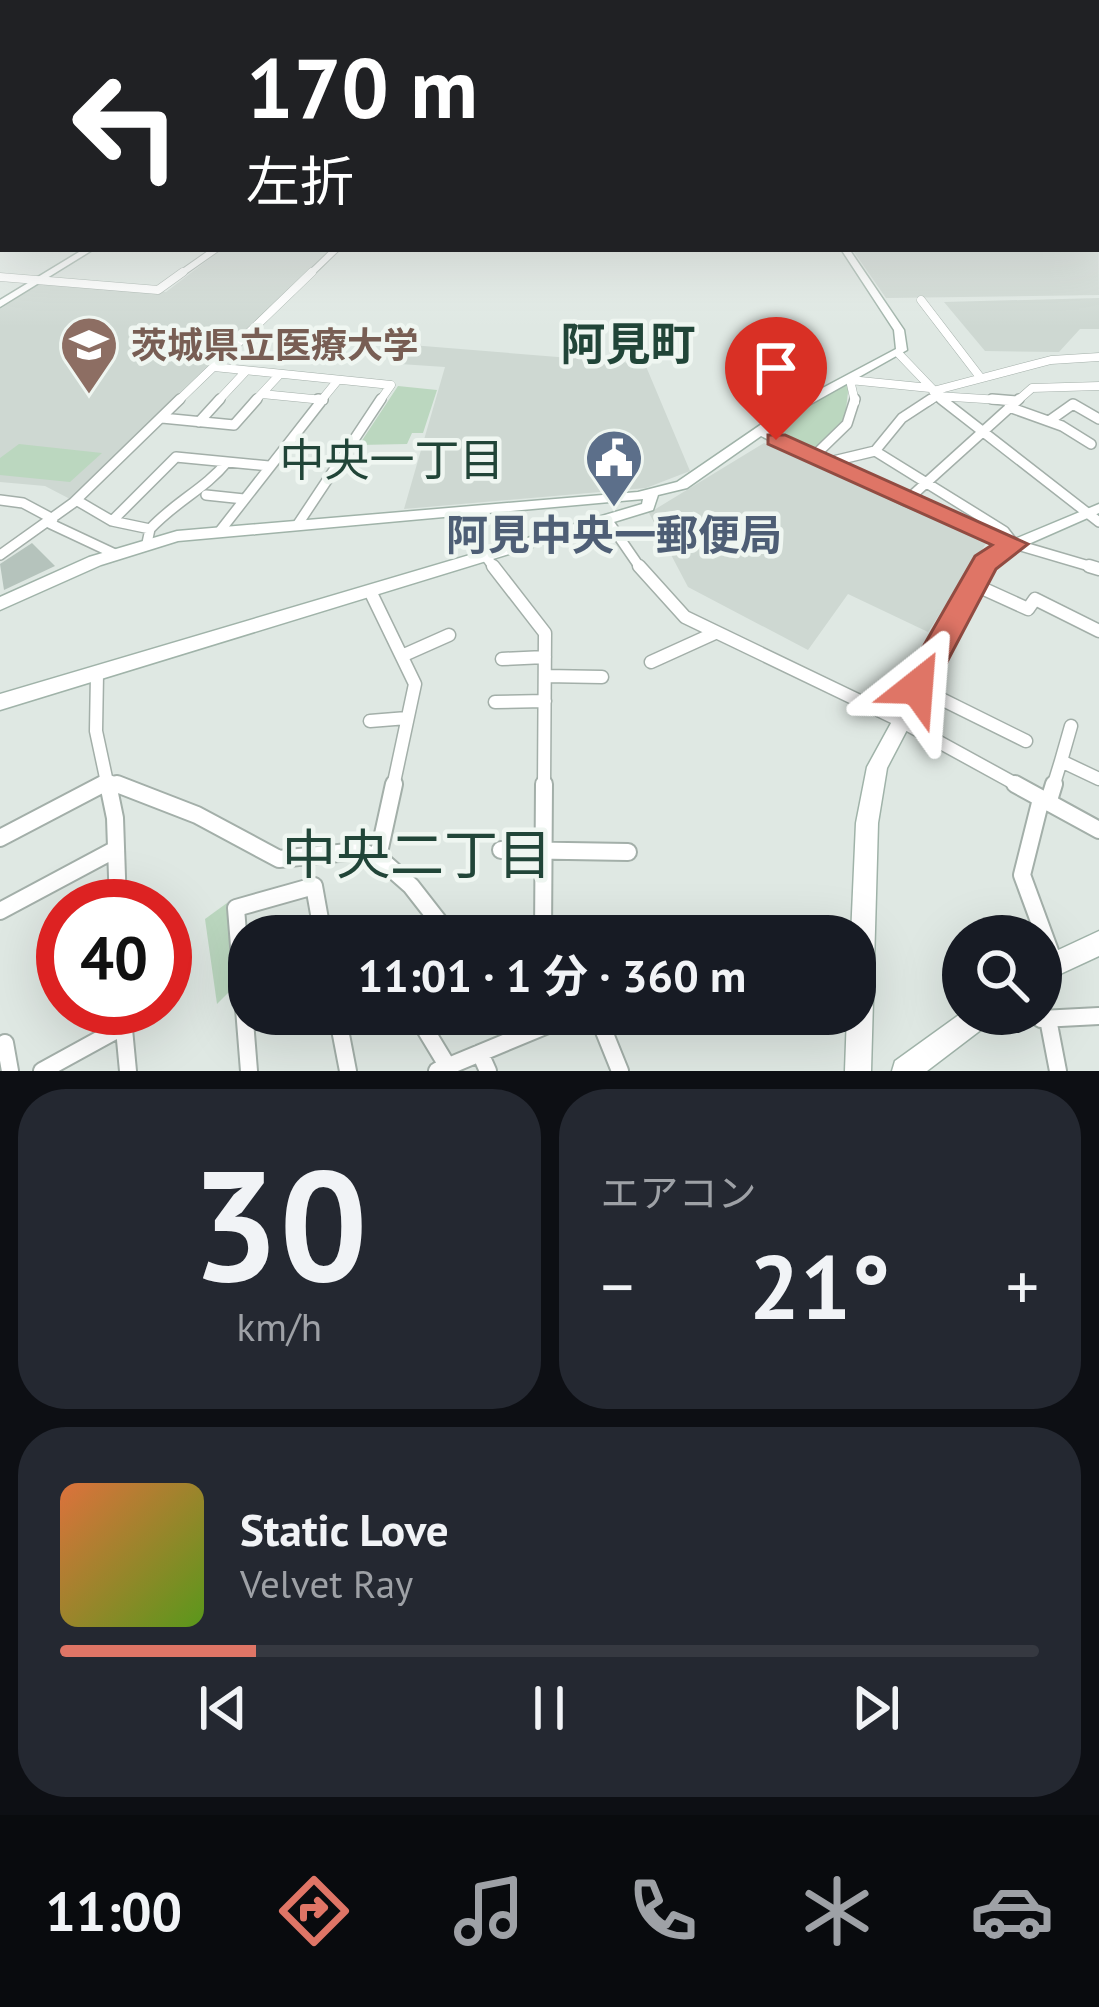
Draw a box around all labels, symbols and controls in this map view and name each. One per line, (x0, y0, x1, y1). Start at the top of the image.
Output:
text: 170 m (246, 32, 478, 141)
icon: left (48, 48, 204, 204)
text: 左折 (246, 146, 354, 216)
school or university icon: 茨城県立医療大学 (58, 314, 120, 396)
district label: 阿見町 (560, 314, 696, 372)
pin (725, 317, 827, 440)
place label: 茨城県立医療大学 (131, 321, 419, 368)
icon: arrive (743, 335, 809, 401)
public building icon: 阿見中央一郵便局 (583, 427, 645, 509)
district label: 中央一丁目 (279, 430, 505, 488)
place label: 阿見中央一郵便局 (446, 507, 782, 562)
position arrow (854, 624, 980, 750)
district label: 中央二丁目 (282, 819, 552, 889)
speed limit sign: 40 (36, 879, 192, 1035)
map controls (942, 915, 1062, 1035)
button: search (942, 915, 1062, 1035)
text: 11:01 · 1 分 · 360 m (358, 946, 746, 1004)
text: 30 (191, 1122, 368, 1324)
text: エアコン (601, 1167, 757, 1218)
text: 21° (749, 1227, 890, 1344)
text: − (601, 1243, 634, 1328)
text: + (1006, 1243, 1039, 1328)
text: km/h (237, 1301, 322, 1352)
text: Static Love (240, 1500, 449, 1558)
text: Velvet Ray (240, 1558, 413, 1609)
icon: previous (190, 1675, 256, 1741)
icon: pause (516, 1675, 582, 1741)
icon: next (843, 1675, 909, 1741)
icon: directions (272, 1869, 356, 1953)
icon: music (447, 1869, 531, 1953)
icon: phone (621, 1869, 705, 1953)
icon: climate (795, 1869, 879, 1953)
icon: car (970, 1869, 1054, 1953)
text: 11:00 (45, 1876, 182, 1946)

